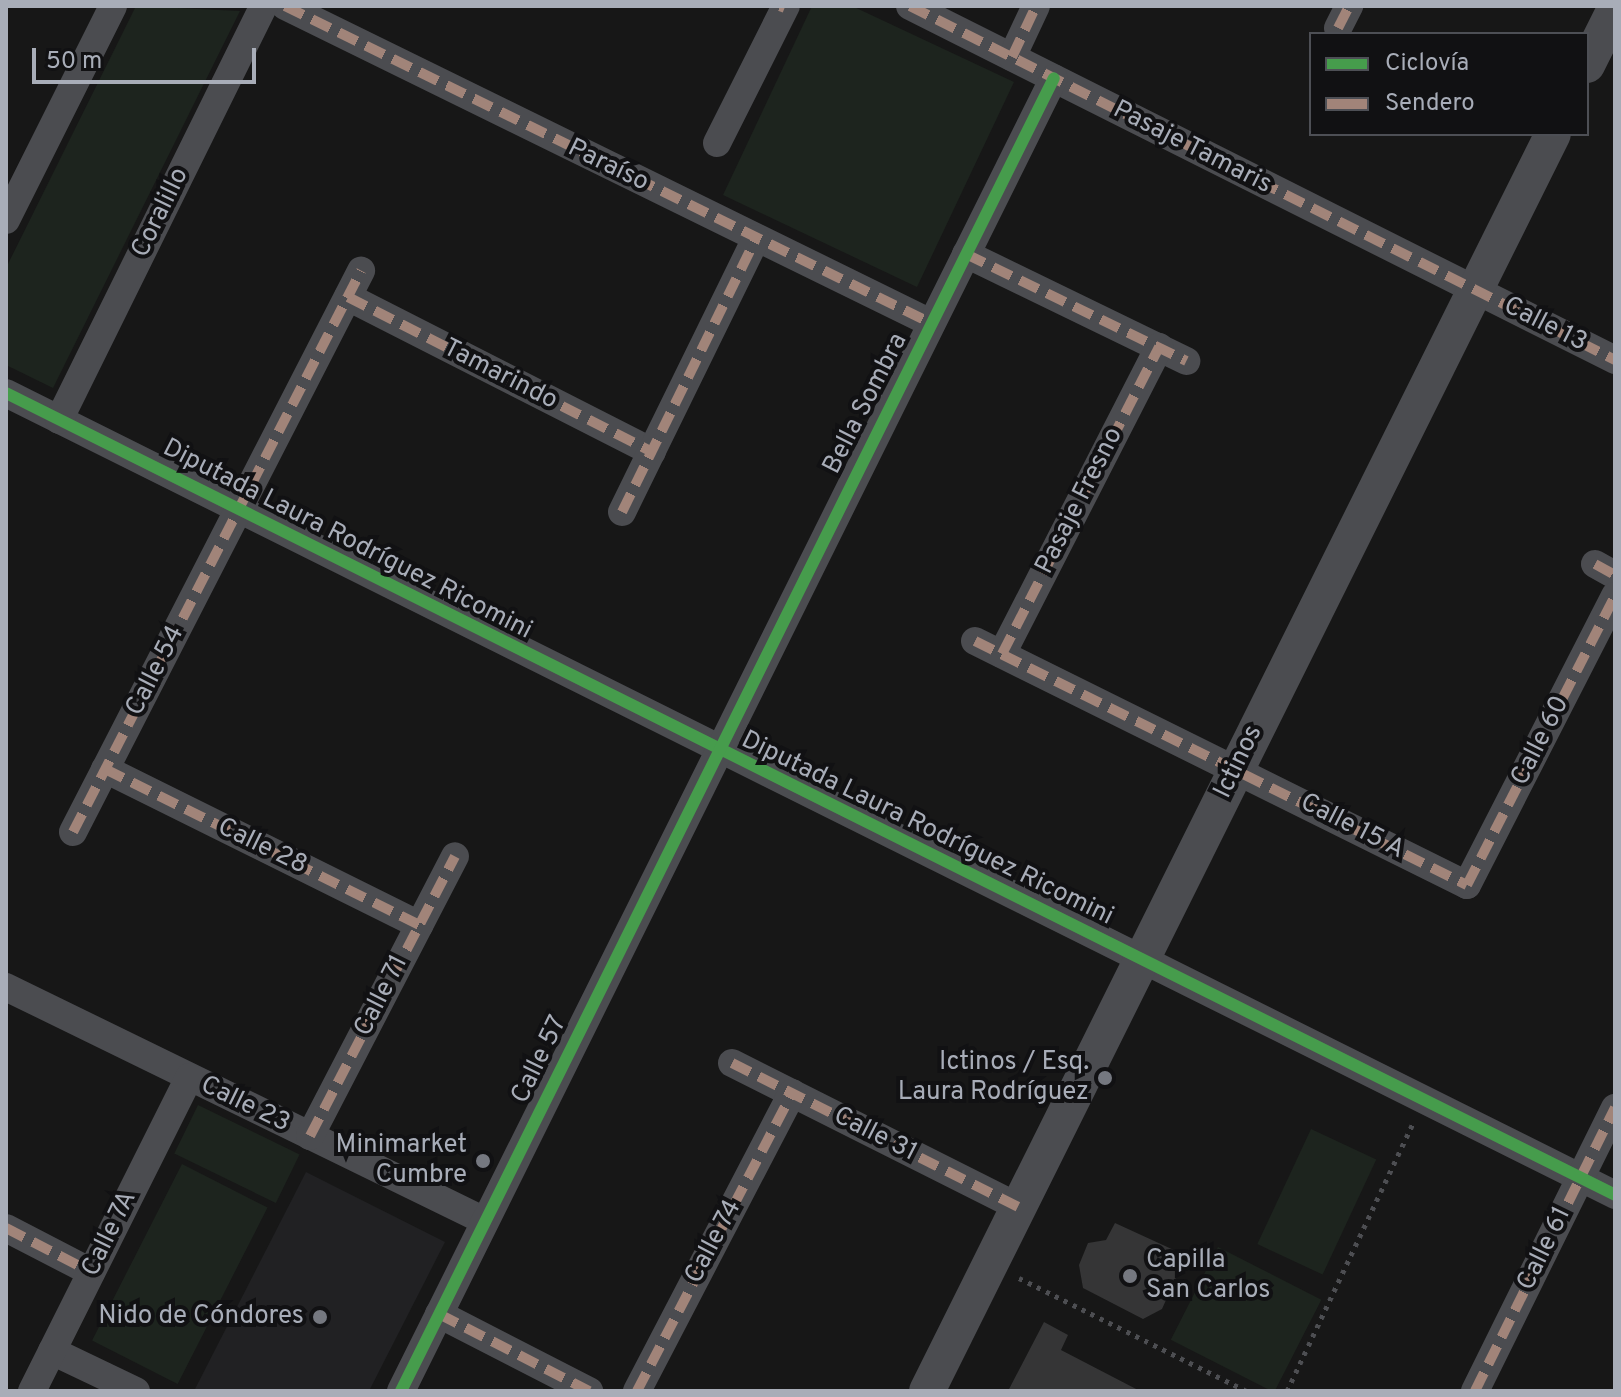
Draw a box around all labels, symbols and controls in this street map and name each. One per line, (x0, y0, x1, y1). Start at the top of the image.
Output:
scale bar (36, 32, 260, 82)
legend (1309, 32, 1589, 136)
text: 50 m (46, 47, 102, 77)
text: Ciclovía (1385, 49, 1469, 79)
text: Sendero (1385, 89, 1475, 119)
street label: Pasaje Tamaris (1107, 94, 1277, 202)
street label: Paraíso (562, 133, 654, 199)
street label: Coralillo (126, 163, 196, 263)
street label: Calle 13 (1498, 291, 1592, 359)
street label: Bella Sombra (817, 328, 915, 480)
street label: Tamarindo (438, 333, 562, 417)
street label: Pasaje Fresno (1030, 423, 1130, 579)
street label: Diputada Laura Rodríguez Ricomini (157, 433, 537, 647)
street label: Calle 54 (120, 621, 192, 721)
street label: Calle 60 (1505, 691, 1577, 791)
street label: Ictinos (1208, 720, 1270, 804)
street label: Diputada Laura Rodríguez Ricomini (736, 725, 1118, 933)
street label: Calle 15 A (1294, 787, 1410, 867)
street label: Calle 28 (212, 812, 312, 882)
street label: Calle 71 (348, 950, 416, 1042)
street label: Calle 57 (505, 1011, 575, 1109)
place label: Ictinos / Esq. Laura Rodríguez (898, 1047, 1089, 1108)
marker: Ictinos / Esq. Laura Rodríguez (1096, 1069, 1114, 1087)
street label: Calle 23 (195, 1070, 295, 1140)
street label: Calle 31 (828, 1101, 922, 1169)
place label: Minimarket Cumbre (336, 1130, 467, 1192)
marker: Minimarket Cumbre (474, 1152, 492, 1170)
street label: Calle 7A (76, 1186, 144, 1282)
street label: Calle 74 (679, 1194, 749, 1290)
street label: Calle 61 (1511, 1202, 1579, 1296)
place label: Capilla San Carlos (1146, 1245, 1270, 1306)
marker: Capilla San Carlos (1121, 1267, 1139, 1285)
place label: Nido de Cóndores (98, 1301, 304, 1333)
marker: Nido de Cóndores (311, 1308, 329, 1326)

